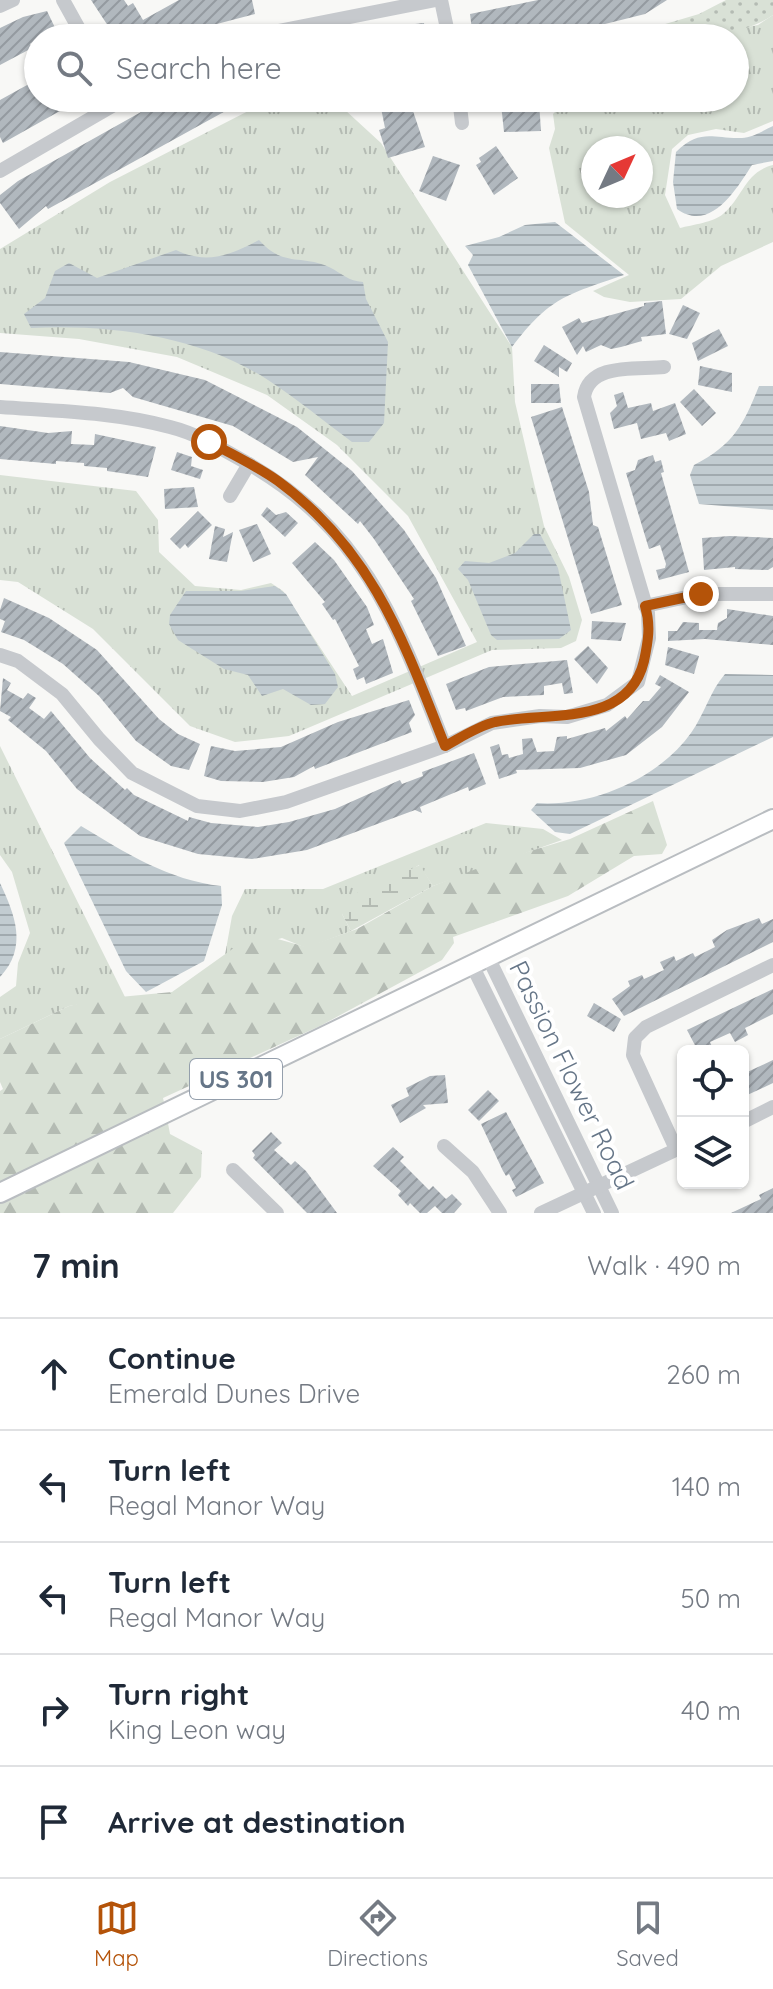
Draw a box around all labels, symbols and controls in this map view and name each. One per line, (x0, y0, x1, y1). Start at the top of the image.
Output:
search box (24, 24, 749, 112)
icon: search (52, 46, 96, 90)
text: Search here (116, 49, 282, 87)
north arrow (581, 136, 653, 208)
route start (191, 424, 227, 460)
route end (683, 576, 719, 612)
street label: Passion Flower Road (502, 955, 642, 1195)
map controls (677, 1045, 749, 1189)
button: locate (677, 1045, 749, 1117)
road number: US 301 (190, 1059, 282, 1099)
button: layers (677, 1117, 749, 1189)
text: 7 min (32, 1244, 120, 1287)
text: Walk · 490 m (587, 1249, 741, 1282)
text: Continue (108, 1339, 236, 1377)
icon: ahead (32, 1352, 76, 1396)
text: 260 m (666, 1358, 741, 1391)
text: Emerald Dunes Drive (108, 1377, 360, 1410)
text: Turn left (108, 1451, 231, 1489)
icon: left (32, 1464, 76, 1508)
text: 140 m (672, 1470, 741, 1503)
text: Regal Manor Way (108, 1489, 325, 1522)
text: Turn left (108, 1563, 231, 1601)
icon: left (32, 1576, 76, 1620)
text: 50 m (681, 1582, 741, 1615)
text: Regal Manor Way (108, 1601, 325, 1634)
text: Turn right (108, 1675, 249, 1713)
icon: right (32, 1688, 76, 1732)
text: 40 m (681, 1694, 741, 1727)
text: King Leon way (108, 1713, 286, 1746)
icon: arrive (32, 1800, 76, 1844)
text: Arrive at destination (108, 1803, 406, 1841)
tab: Map (94, 1896, 139, 1972)
tab: Directions (327, 1896, 428, 1972)
tab: Saved (616, 1896, 679, 1972)

